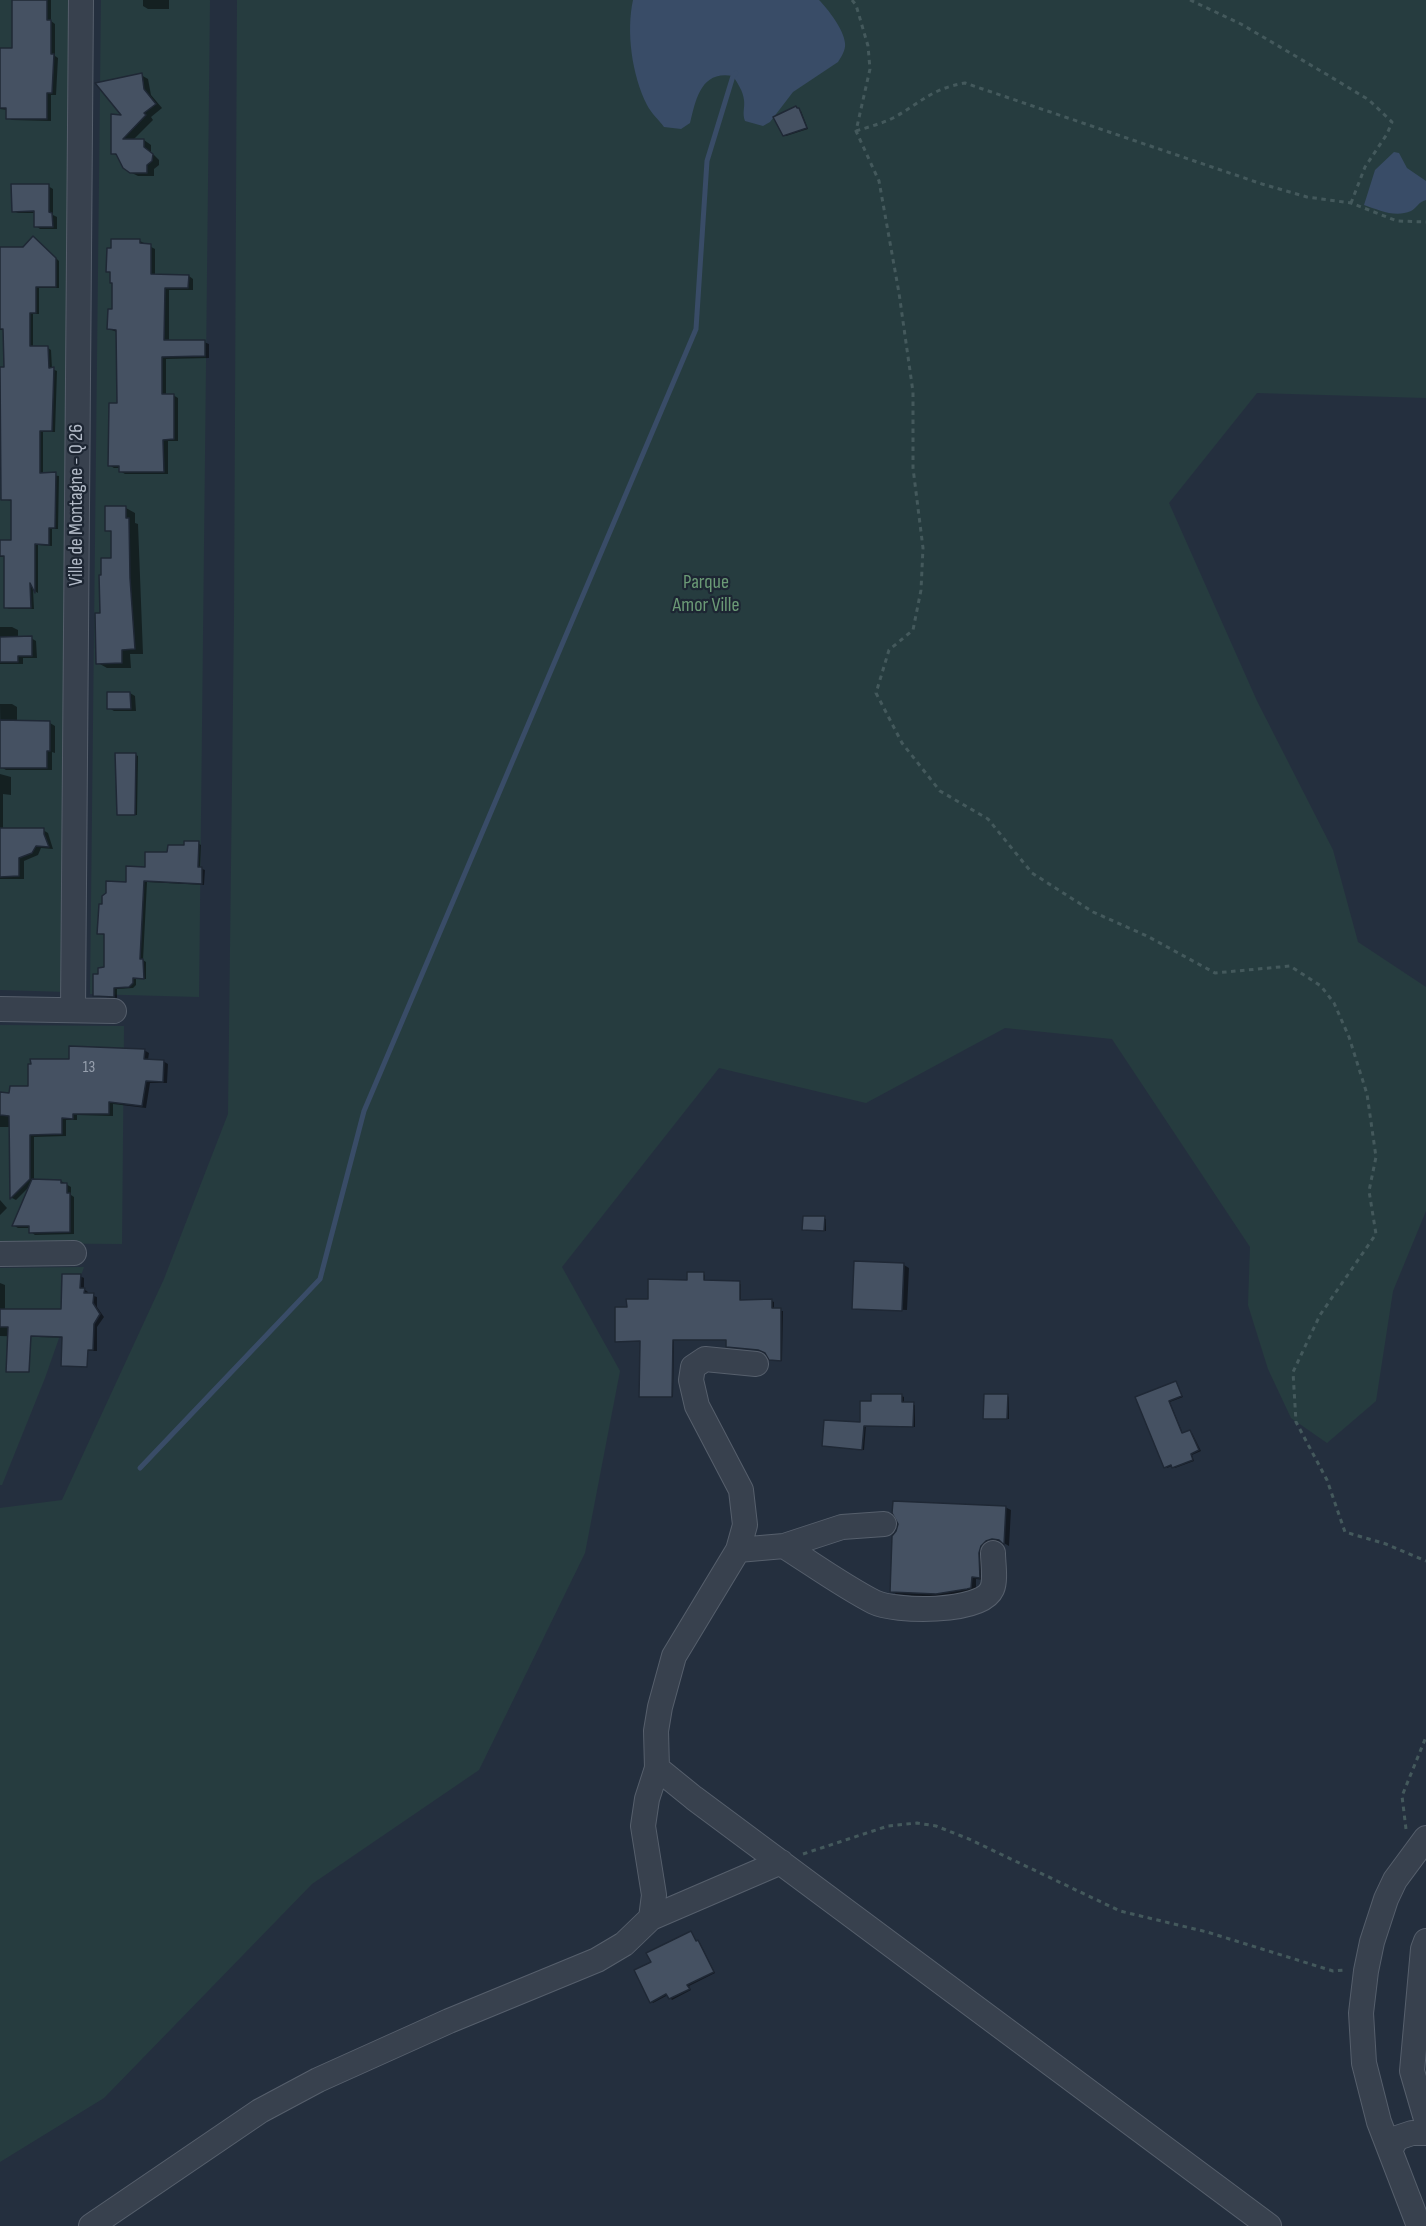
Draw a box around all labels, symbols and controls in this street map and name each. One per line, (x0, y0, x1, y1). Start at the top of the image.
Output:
street label: Ville de Montagne - Q 26 (65, 424, 89, 586)
park label: Parque Amor Ville (672, 571, 740, 618)
house number: 13 (83, 1058, 95, 1078)

